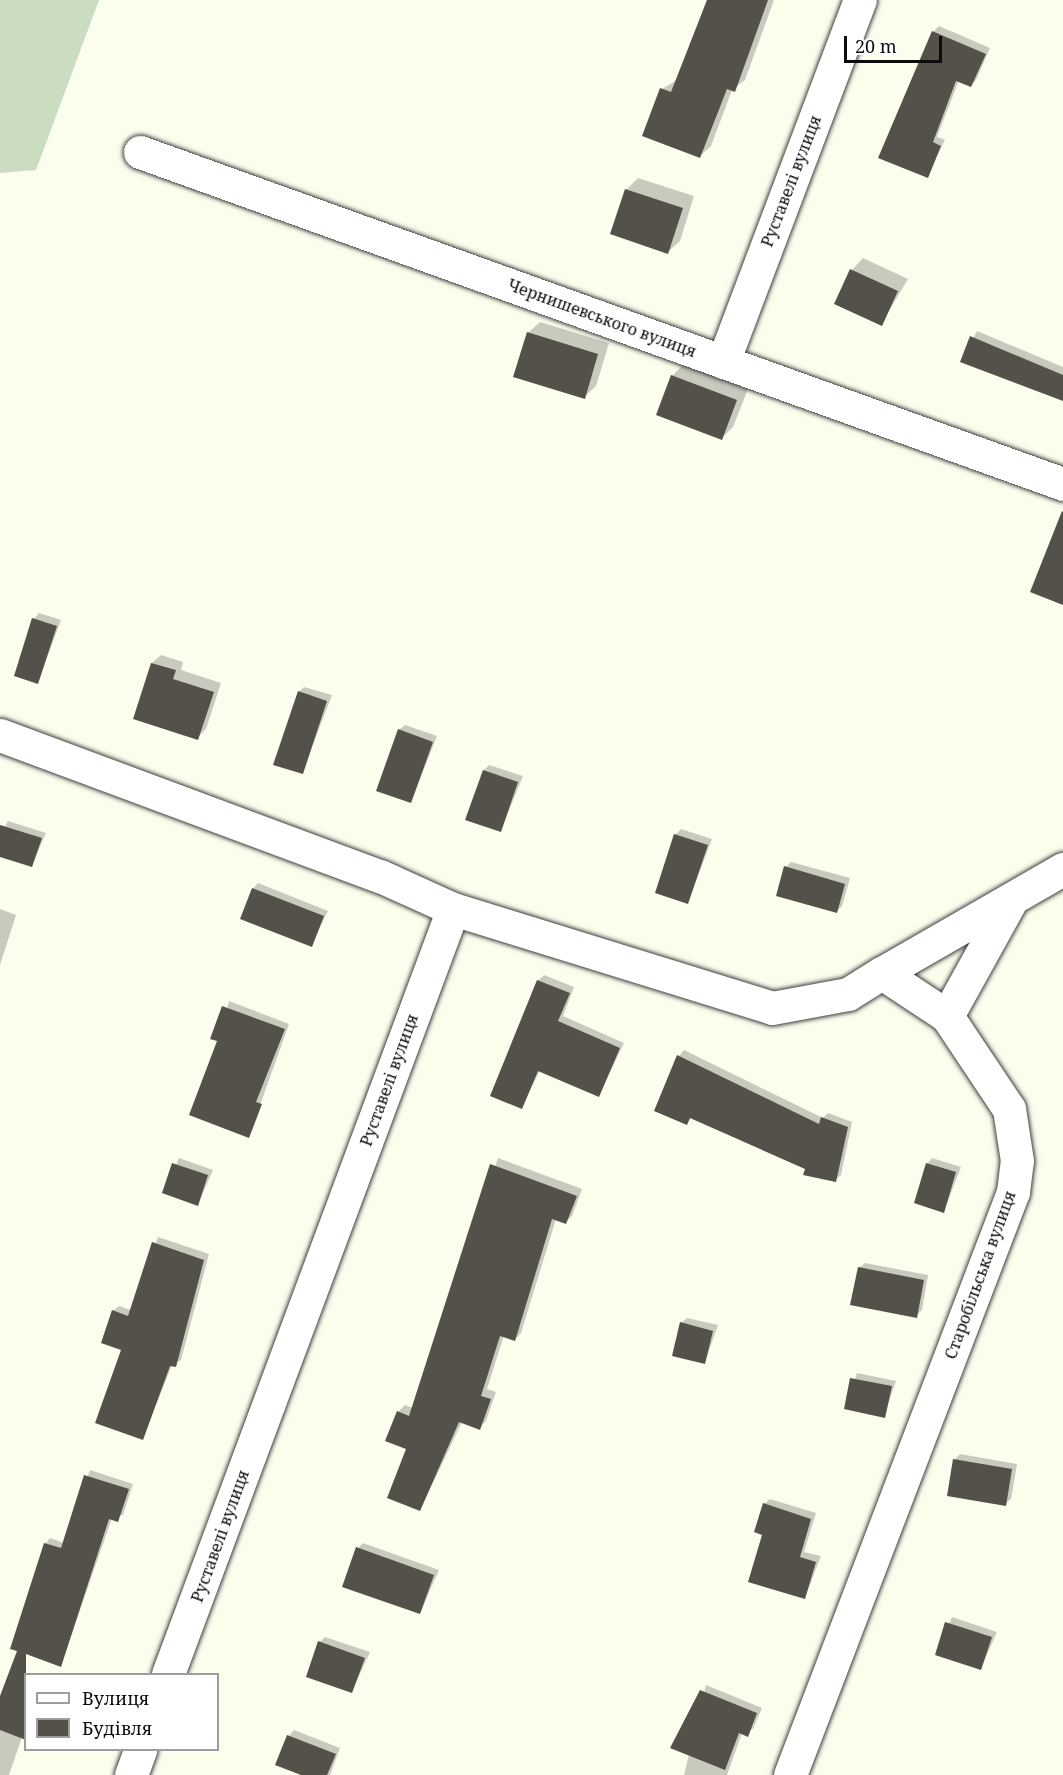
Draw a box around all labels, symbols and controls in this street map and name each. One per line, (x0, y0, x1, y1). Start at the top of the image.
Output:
scale bar (847, 24, 944, 62)
text: 20 m (855, 34, 897, 58)
street label: Руставелі вулиця (757, 112, 825, 250)
street label: Чернишевського вулиця (505, 275, 699, 361)
street label: Руставелі вулиця (356, 1011, 422, 1149)
street label: Старобільська вулиця (941, 1188, 1019, 1362)
street label: Руставелі вулиця (187, 1467, 253, 1605)
legend (24, 1673, 219, 1751)
text: Вулиця (82, 1686, 149, 1710)
text: Будівля (82, 1716, 152, 1740)

